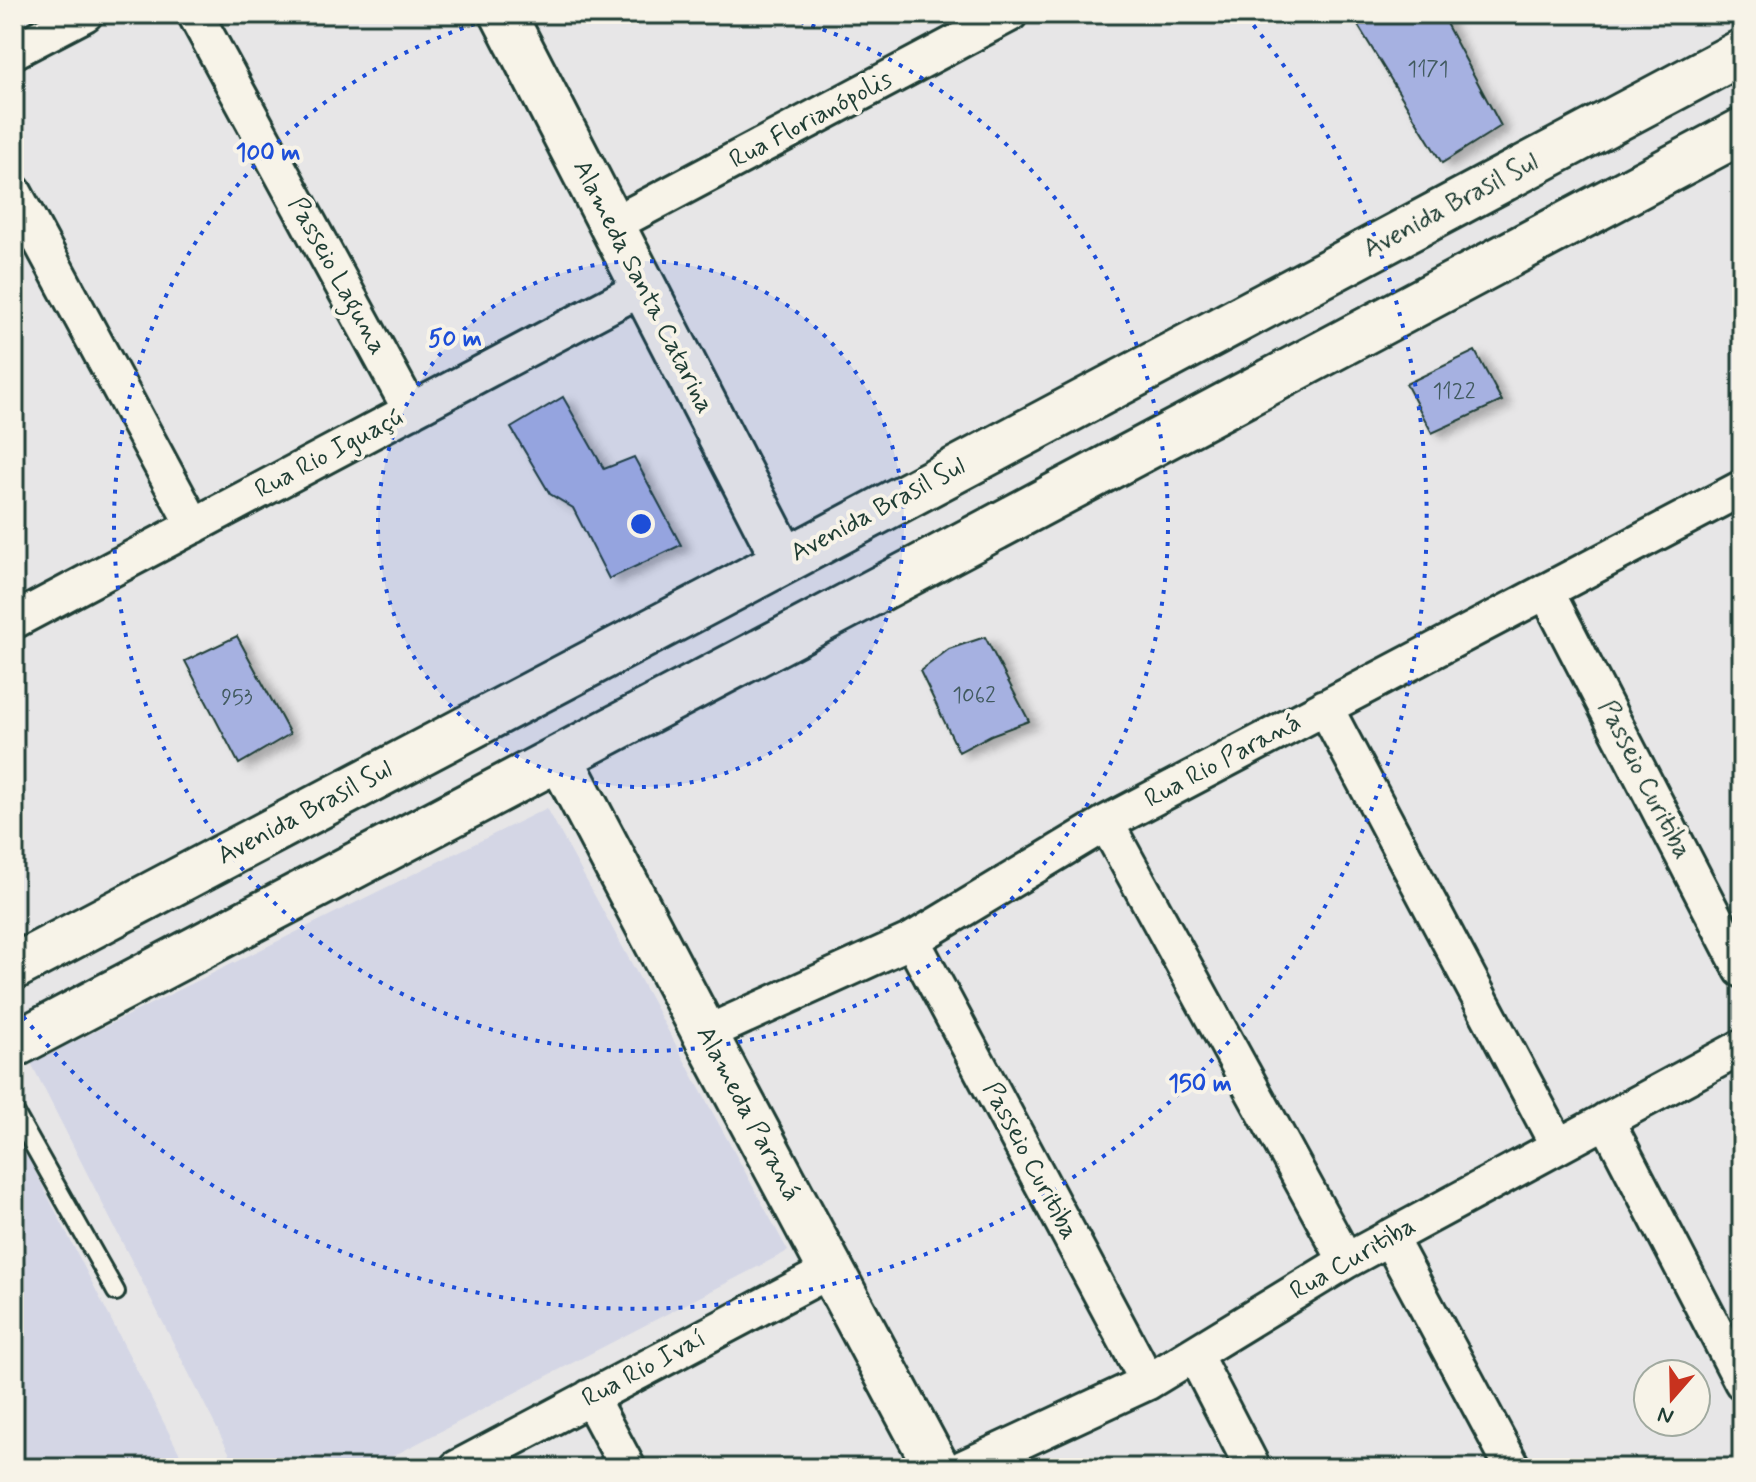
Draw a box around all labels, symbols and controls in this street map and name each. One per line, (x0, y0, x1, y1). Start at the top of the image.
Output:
house number: 1171 (1407, 56, 1449, 84)
street label: Rua Florianópolis (724, 63, 898, 177)
text: 100 m (236, 138, 300, 169)
street label: Avenida Brasil Sul (1358, 146, 1544, 266)
street label: Alameda Santa Catarina (564, 154, 722, 420)
street label: Passeio Laguna (277, 191, 394, 362)
text: 50 m (428, 324, 482, 355)
house number: 1122 (1432, 378, 1476, 406)
street label: Rua Rio Iguaçú (249, 401, 409, 507)
street label: Avenida Brasil Sul (785, 450, 971, 570)
centre of rings (627, 510, 655, 538)
house number: 1062 (952, 682, 996, 710)
house number: 953 (221, 684, 253, 712)
street label: Passeio Curitiba (1589, 695, 1699, 865)
street label: Rua Rio Paraná (1139, 706, 1307, 816)
street label: Avenida Brasil Sul (212, 753, 398, 873)
street label: Alameda Paraná (688, 1021, 808, 1207)
text: 150 m (1168, 1069, 1232, 1100)
street label: Passeio Curitiba (974, 1076, 1086, 1246)
street label: Rua Curitiba (1284, 1209, 1422, 1309)
street label: Rua Rio Ivaí (576, 1322, 712, 1416)
north arrow (1632, 1358, 1712, 1438)
text: N (1654, 1399, 1678, 1431)

